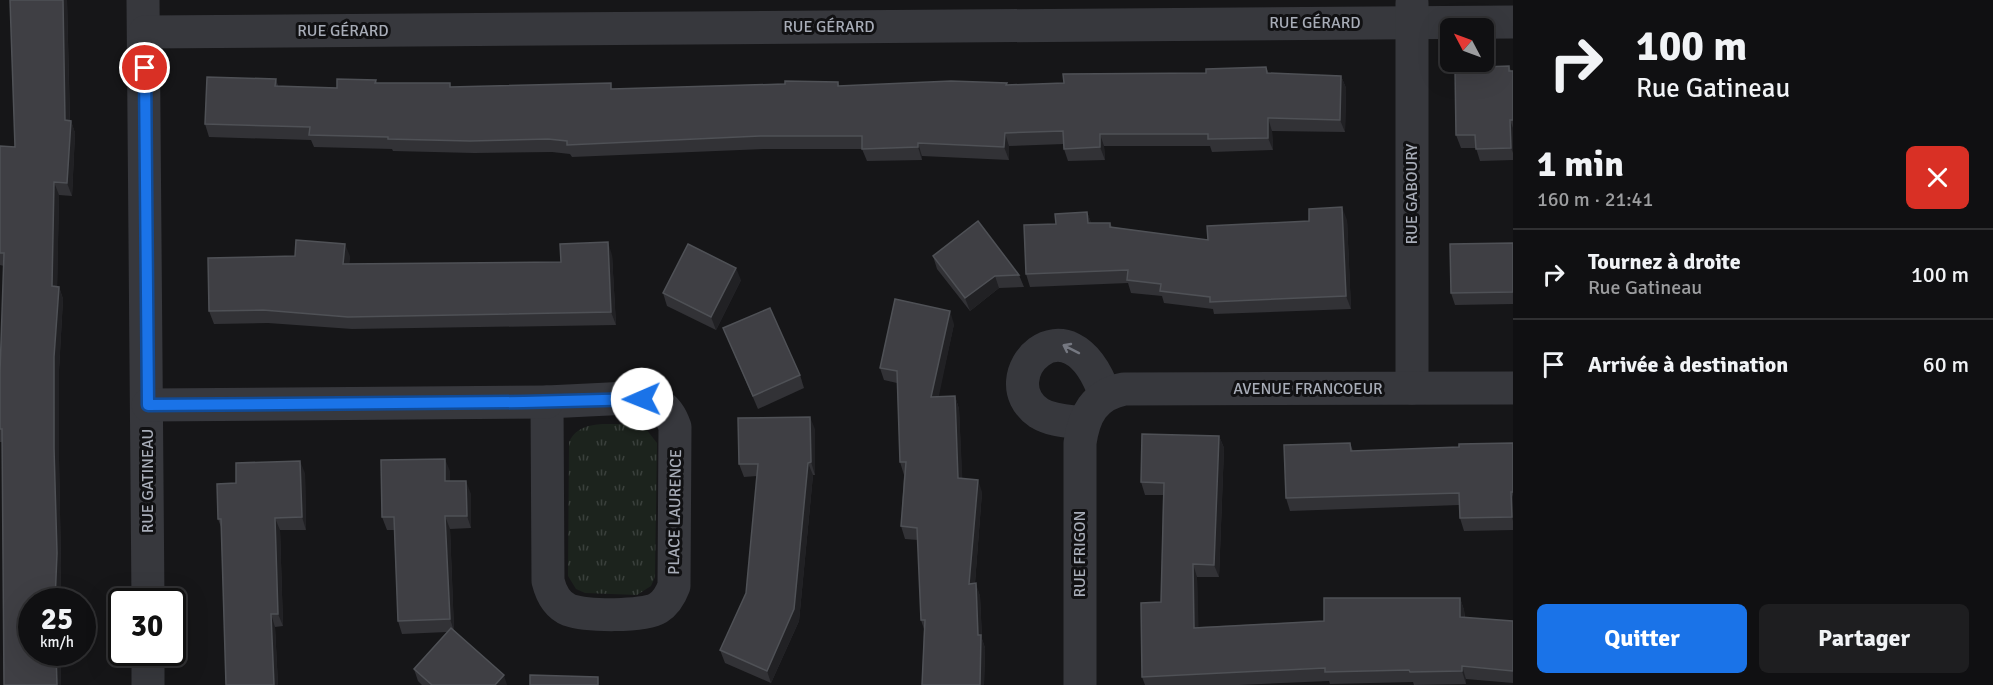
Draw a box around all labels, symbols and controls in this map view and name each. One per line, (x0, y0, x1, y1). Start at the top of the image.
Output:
street label: RUE GÉRARD (1269, 13, 1361, 33)
street label: RUE GÉRARD (783, 17, 875, 37)
north arrow (1440, 18, 1494, 72)
map controls (1440, 18, 1494, 72)
street label: RUE GÉRARD (297, 21, 389, 41)
text: 100 m (1636, 21, 1747, 72)
icon: right (1537, 24, 1615, 102)
pin (119, 42, 170, 93)
icon: arrive (128, 51, 161, 84)
text: Rue Gatineau (1636, 72, 1790, 105)
text: 1 min (1537, 142, 1624, 187)
street label: RUE GABOURY (1402, 144, 1422, 244)
button: close (1906, 146, 1969, 209)
text: 160 m · 21:41 (1537, 187, 1653, 212)
text: Tournez à droite (1588, 248, 1741, 275)
icon: right (1537, 258, 1570, 291)
text: 100 m (1911, 261, 1969, 288)
text: Rue Gatineau (1588, 275, 1702, 300)
one-way arrow (1063, 343, 1081, 355)
icon: arrive (1537, 348, 1570, 381)
text: Arrivée à destination (1588, 351, 1788, 378)
text: 60 m (1923, 351, 1969, 378)
position arrow (610, 367, 674, 431)
street label: AVENUE FRANCOEUR (1233, 379, 1383, 399)
street label: RUE GATINEAU (138, 429, 158, 533)
street label: PLACE LAURENCE (664, 449, 686, 575)
street label: RUE FRIGON (1070, 511, 1090, 598)
speed limit sign: 30 (108, 588, 186, 666)
text: 25 (41, 601, 73, 638)
button: Quitter (1537, 604, 1747, 673)
button: Partager (1759, 604, 1969, 673)
text: km/h (40, 633, 74, 651)

